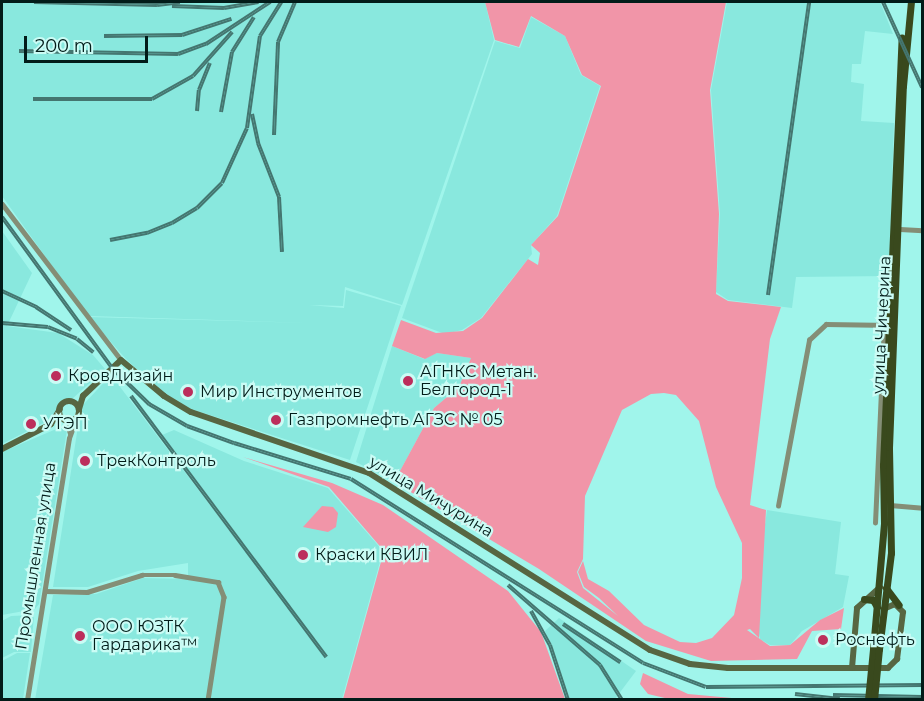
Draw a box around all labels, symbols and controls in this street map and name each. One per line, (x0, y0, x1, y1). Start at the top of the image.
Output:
scale bar (27, 24, 152, 62)
text: 200 m (35, 35, 93, 57)
street label: улица Чичерина (869, 256, 895, 394)
place label: АГНКС Метан. Белгород-1 (420, 362, 537, 400)
place label: КровДизайн (68, 366, 173, 386)
marker: КровДизайн (49, 369, 63, 383)
marker: АГНКС Метан. Белгород-1 (401, 374, 415, 388)
place label: Мир Инструментов (200, 382, 362, 402)
marker: Мир Инструментов (181, 385, 195, 399)
place label: Газпромнефть АГЗС № 05 (288, 410, 503, 430)
marker: Газпромнефть АГЗС № 05 (269, 413, 283, 427)
place label: УТЭП (43, 414, 88, 434)
marker: УТЭП (24, 417, 38, 431)
place label: ТрекКонтроль (97, 451, 216, 471)
street label: улица Мичурина (366, 452, 496, 542)
marker: ТрекКонтроль (78, 454, 92, 468)
street label: Промышленная улица (12, 461, 60, 651)
place label: Краски КВИЛ (315, 545, 428, 565)
marker: Краски КВИЛ (296, 548, 310, 562)
place label: ООО ЮЗТК Гардарика™ (92, 617, 197, 655)
marker: ООО ЮЗТК Гардарика™ (73, 629, 87, 643)
place label: Роснефть (835, 630, 915, 650)
marker: Роснефть (816, 633, 830, 647)

